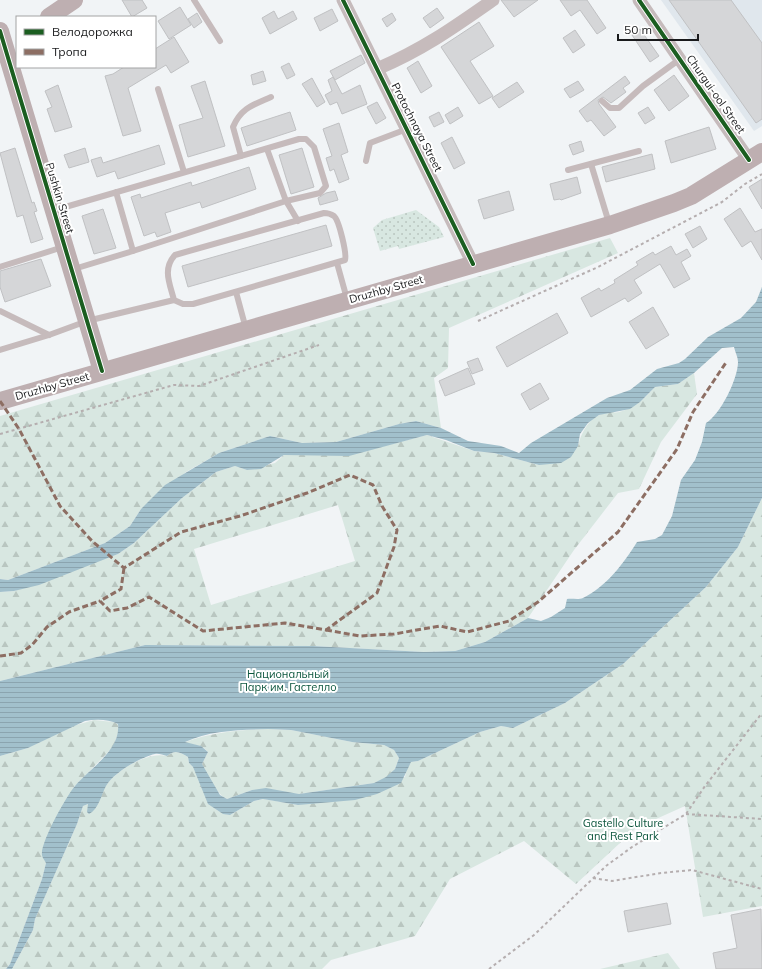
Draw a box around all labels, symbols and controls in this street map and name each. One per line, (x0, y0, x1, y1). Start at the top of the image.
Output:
legend (16, 16, 156, 68)
scale bar (618, 16, 698, 42)
text: 50 m (624, 22, 652, 37)
text: Велодорожка (52, 24, 133, 39)
text: Тропа (52, 44, 87, 59)
street label: Churgui-ool Street (684, 52, 749, 136)
street label: Protochnaya Street (389, 80, 445, 174)
street label: Pushkin Street (43, 161, 77, 235)
street label: Druzhby Street (347, 272, 425, 306)
street label: Druzhby Street (13, 369, 91, 403)
park label: Национальный Парк им. Гастелло (239, 667, 337, 694)
park label: Gastello Culture and Rest Park (583, 816, 663, 843)

